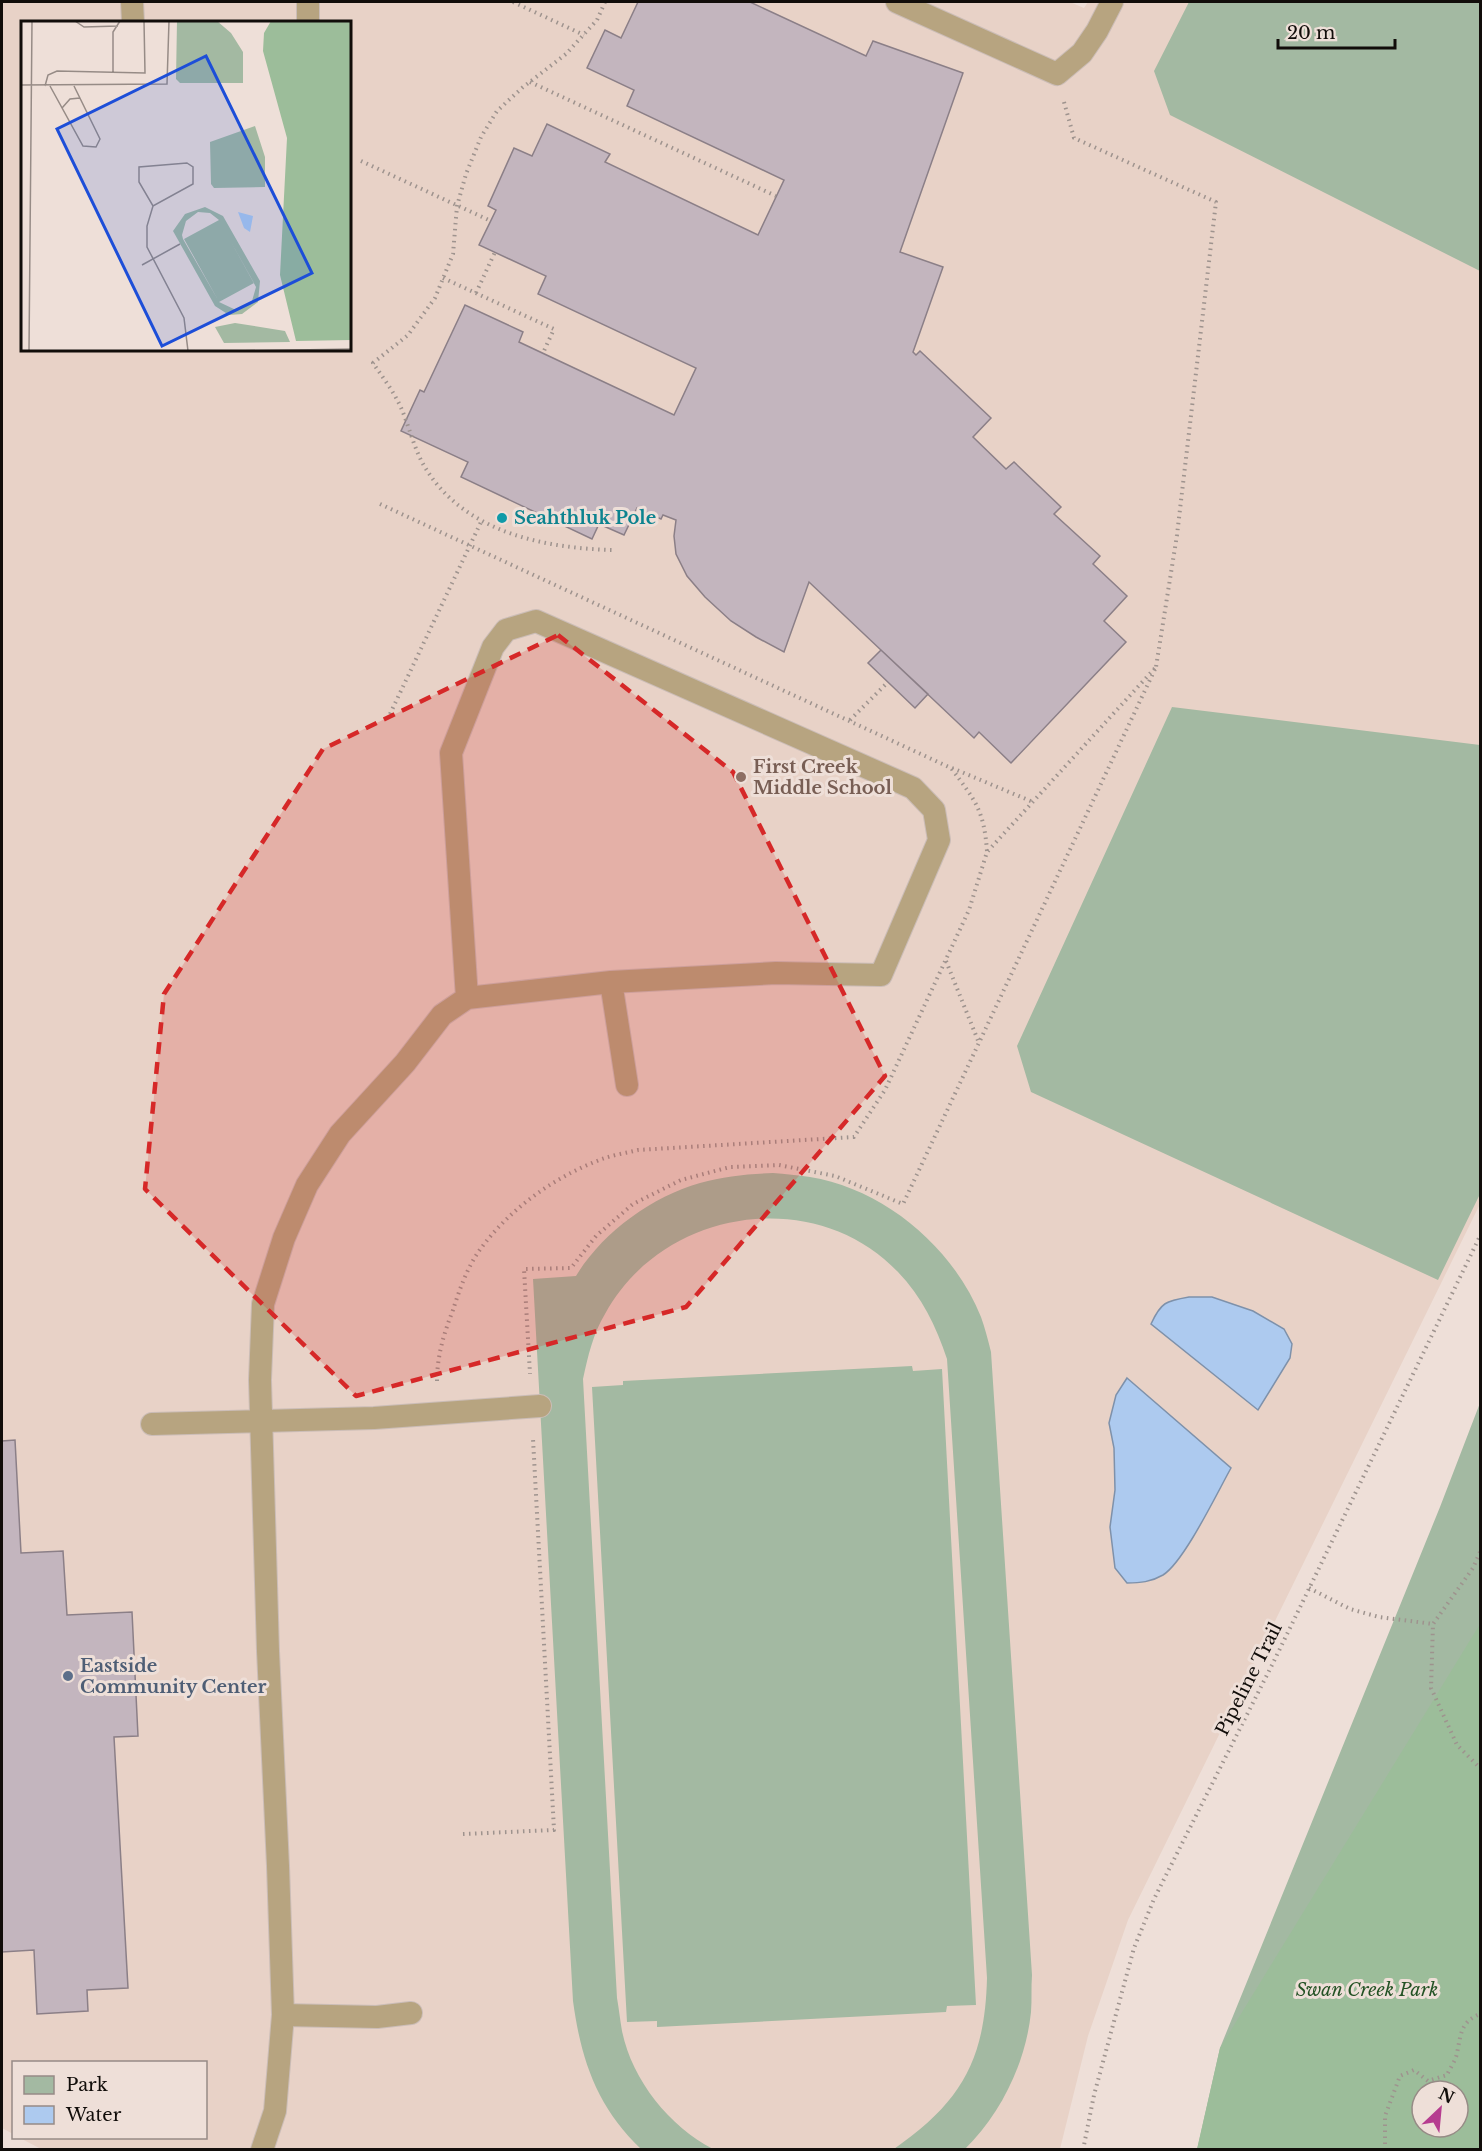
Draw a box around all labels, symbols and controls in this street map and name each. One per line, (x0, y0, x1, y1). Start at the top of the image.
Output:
scale bar (1278, 12, 1395, 50)
inset map (21, 21, 351, 351)
text: 20 m (1287, 22, 1335, 44)
place label: Seahthluk Pole (514, 507, 656, 529)
marker: Seahthluk Pole (495, 511, 509, 525)
place label: First Creek Middle School (753, 756, 892, 799)
marker: First Creek Middle School (734, 770, 748, 784)
street label: Pipeline Trail (1211, 1619, 1287, 1739)
place label: Eastside Community Center (80, 1655, 266, 1698)
marker: Eastside Community Center (61, 1669, 75, 1683)
park label: Swan Creek Park (1296, 1979, 1438, 2001)
legend (12, 2061, 207, 2139)
text: Park (66, 2074, 108, 2096)
north arrow (1410, 2079, 1470, 2139)
text: N (1435, 2083, 1458, 2108)
text: Water (65, 2104, 122, 2126)

